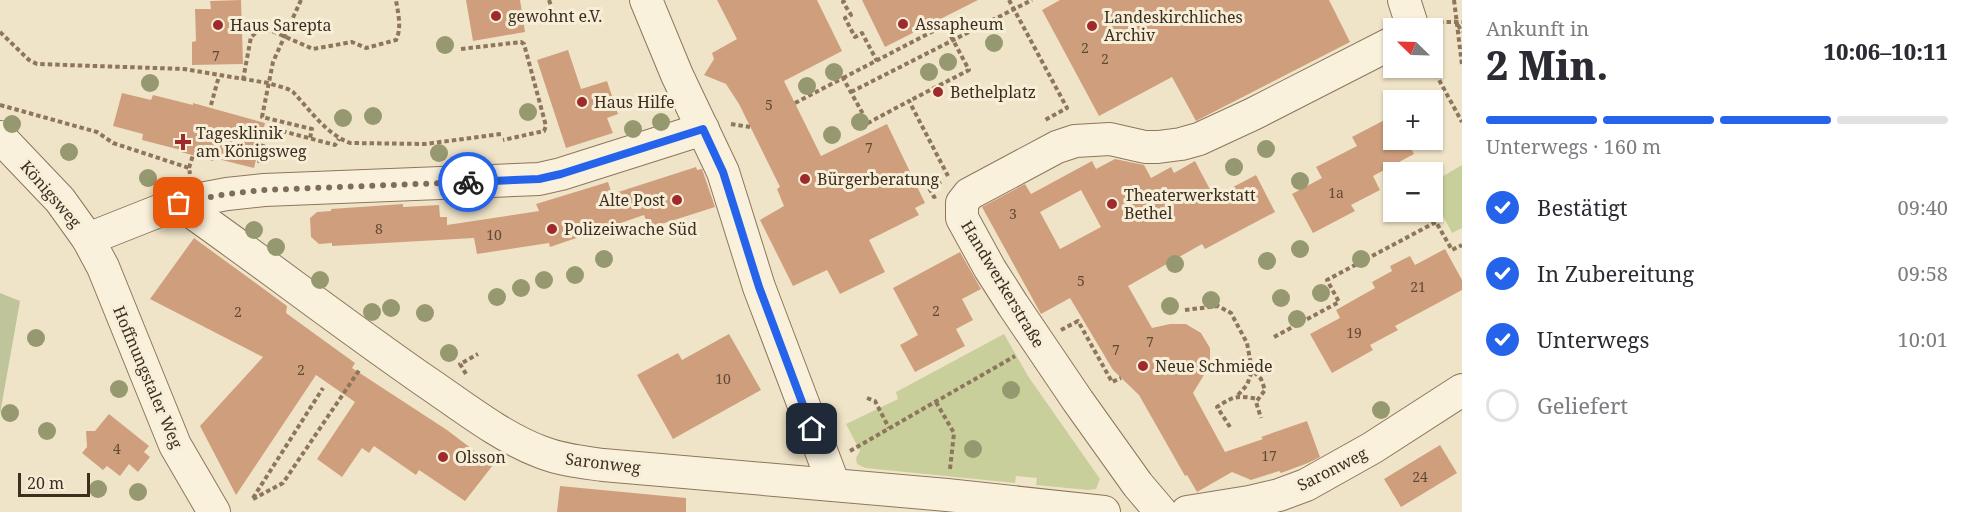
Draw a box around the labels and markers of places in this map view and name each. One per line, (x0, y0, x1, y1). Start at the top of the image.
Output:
place label: gewohnt e.V. (508, 5, 602, 27)
place label: Landeskirchliches Archiv (1104, 6, 1243, 46)
marker: gewohnt e.V. (489, 9, 503, 23)
place label: Assapheum (915, 13, 1004, 35)
place label: Haus Sarepta (230, 14, 332, 36)
marker: Assapheum (896, 17, 910, 31)
marker: Haus Sarepta (211, 18, 225, 32)
marker: Landeskirchliches Archiv (1085, 19, 1099, 33)
place label: Bethelplatz (950, 81, 1036, 103)
marker: Bethelplatz (931, 85, 945, 99)
place label: Haus Hilfe (594, 91, 674, 113)
marker: Haus Hilfe (575, 95, 589, 109)
place label: Tagesklinik am Königsweg (196, 122, 307, 162)
marker: Tagesklinik am Königsweg (174, 133, 192, 151)
place label: Bürgerberatung (817, 168, 940, 190)
marker: Bürgerberatung (798, 172, 812, 186)
pin (153, 177, 204, 228)
place label: Theaterwerkstatt Bethel (1124, 184, 1256, 224)
place label: Alte Post (599, 189, 665, 211)
marker: Alte Post (670, 193, 684, 207)
marker: Theaterwerkstatt Bethel (1105, 197, 1119, 211)
place label: Polizeiwache Süd (564, 218, 697, 240)
marker: Polizeiwache Süd (545, 222, 559, 236)
place label: Neue Schmiede (1155, 355, 1273, 377)
marker: Neue Schmiede (1136, 359, 1150, 373)
pin (786, 403, 837, 454)
place label: Olsson (455, 446, 506, 468)
marker: Olsson (436, 450, 450, 464)

